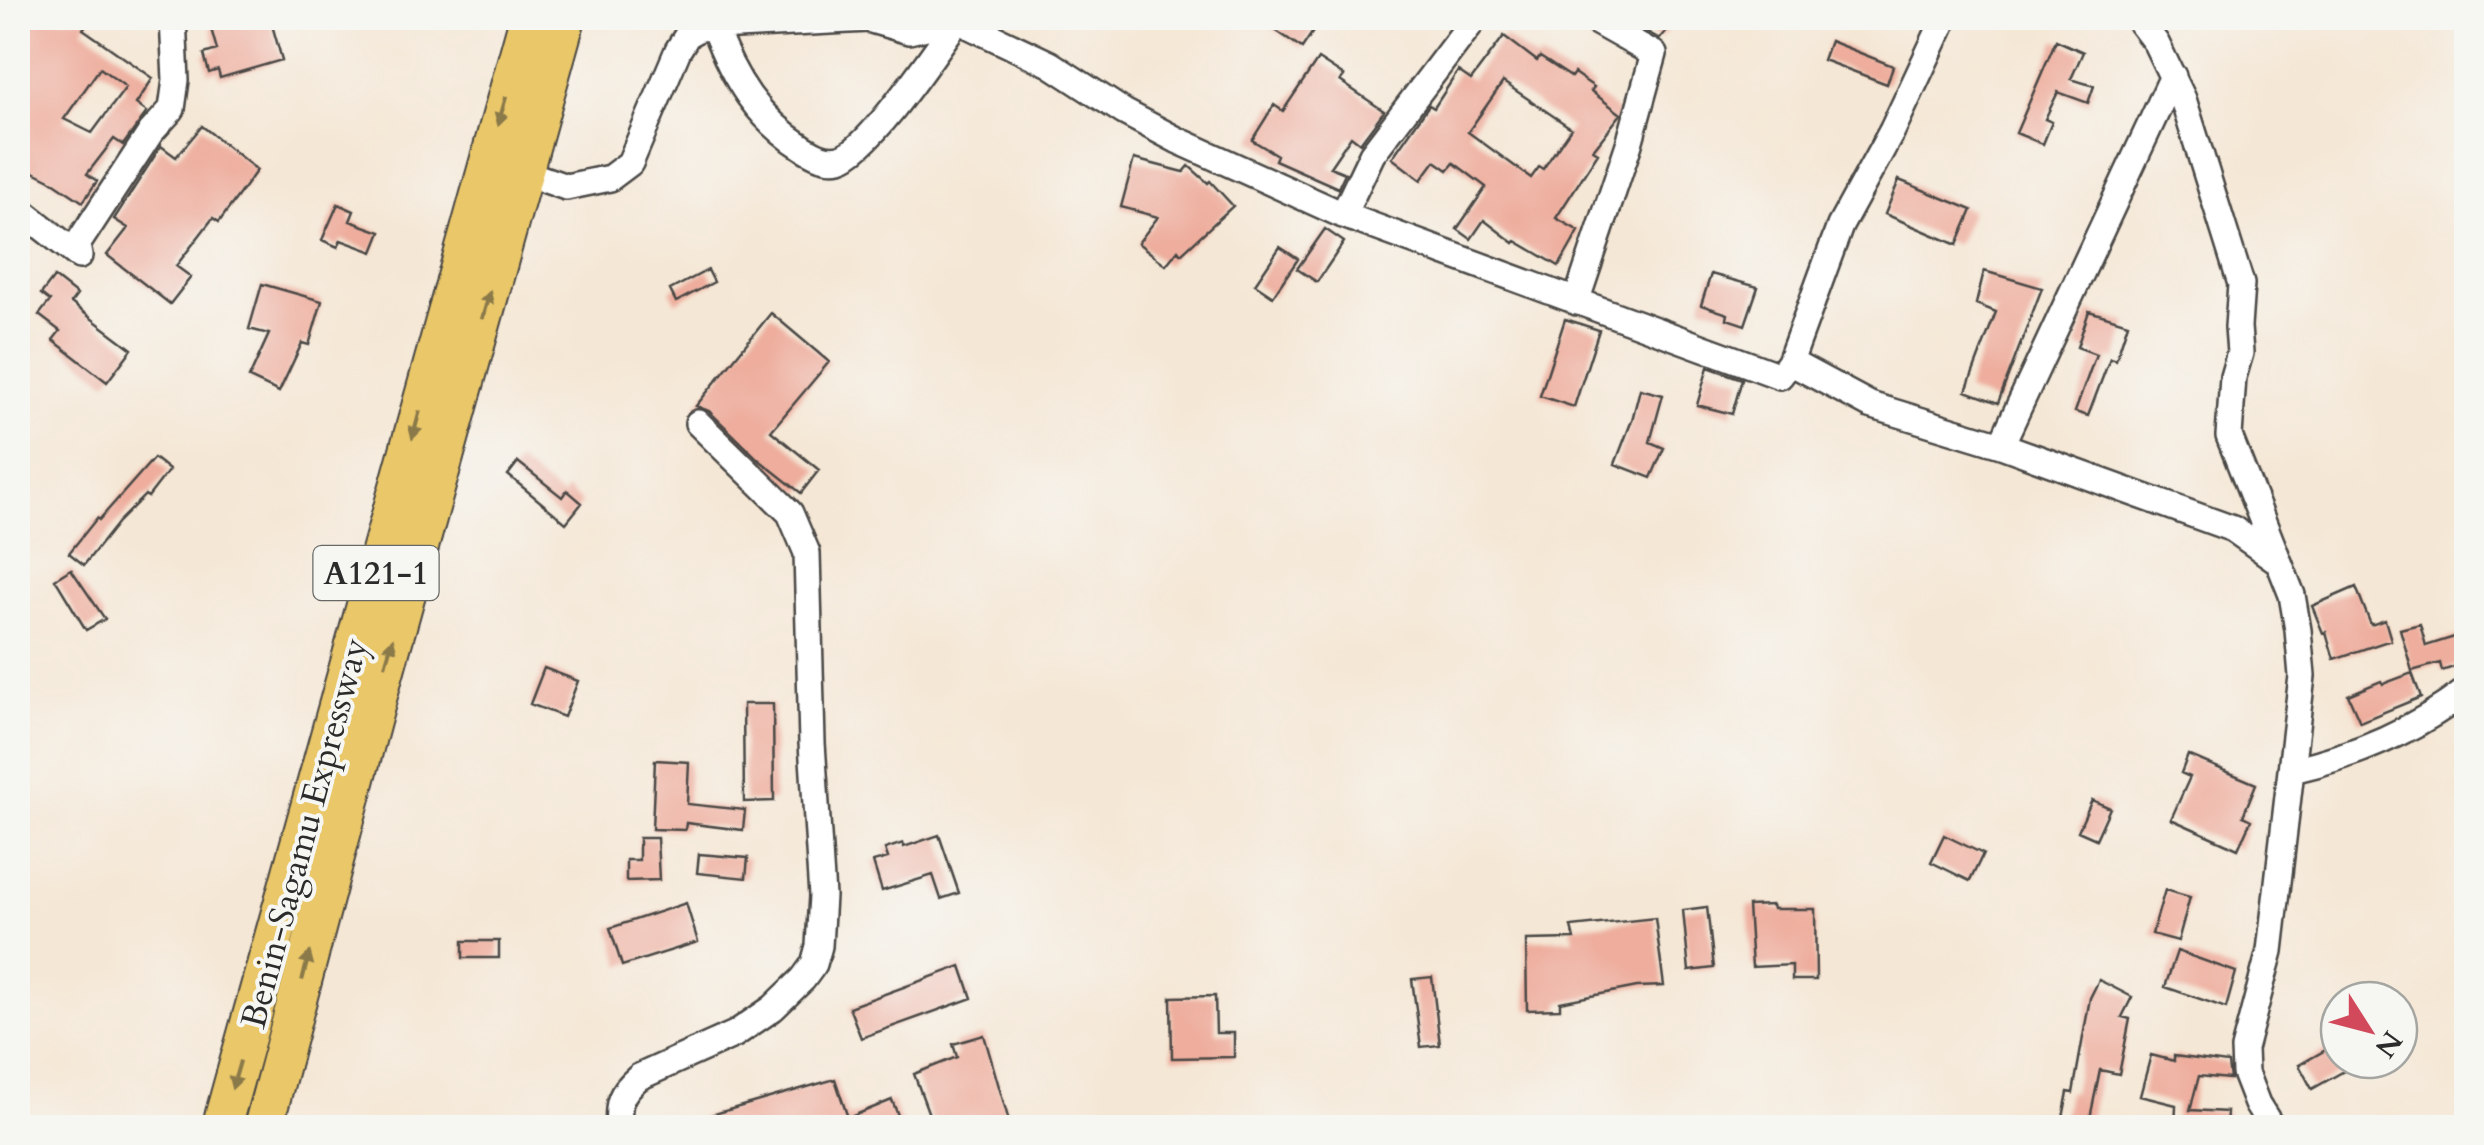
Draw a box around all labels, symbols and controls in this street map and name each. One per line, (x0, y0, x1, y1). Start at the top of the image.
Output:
one-way arrow (494, 96, 509, 127)
one-way arrow (479, 289, 494, 320)
one-way arrow (407, 410, 423, 441)
road number: A121-1 (314, 546, 438, 600)
street label: Benin-Sagamu Expressway (230, 632, 380, 1034)
one-way arrow (382, 636, 398, 667)
one-way arrow (298, 950, 314, 981)
north arrow (2319, 980, 2419, 1080)
text: N (2366, 1023, 2411, 1065)
one-way arrow (228, 1061, 243, 1091)

